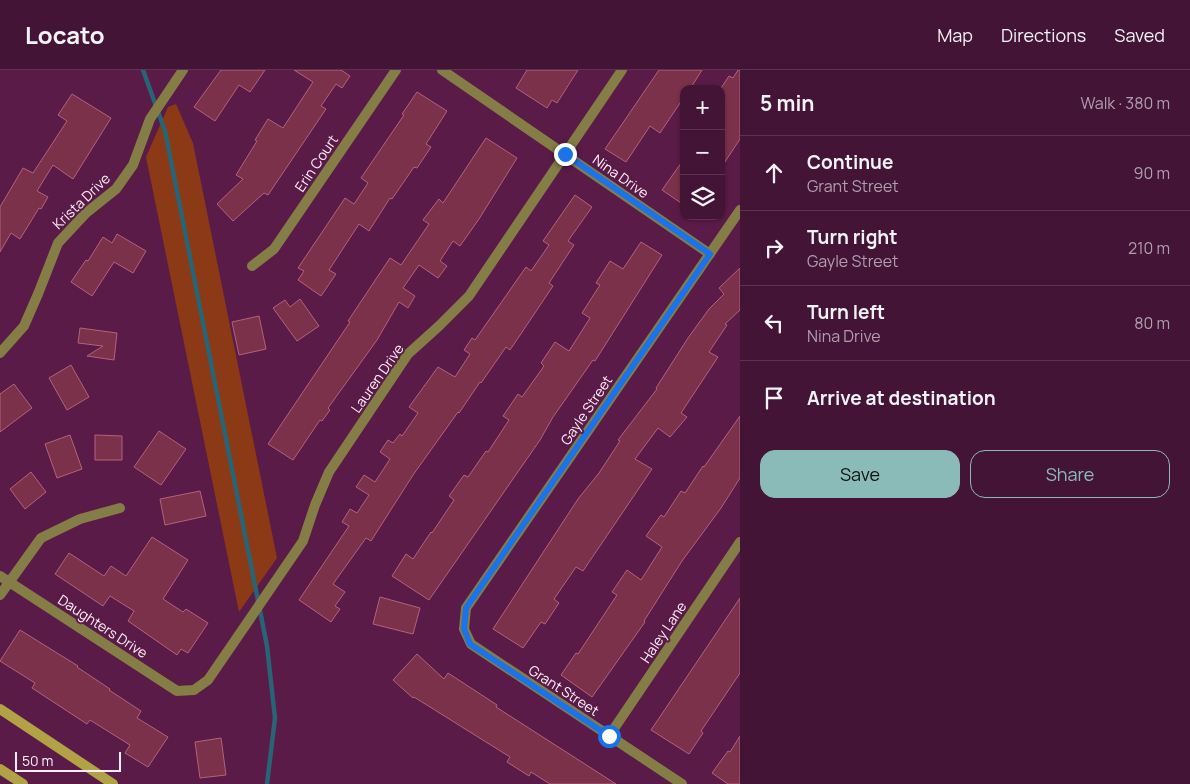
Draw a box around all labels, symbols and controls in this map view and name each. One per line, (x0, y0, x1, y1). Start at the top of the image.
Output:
text: Locato (25, 18, 105, 51)
text: Map (937, 23, 973, 47)
text: Directions (1001, 23, 1086, 47)
text: Saved (1114, 23, 1165, 47)
map controls (680, 85, 725, 220)
button: + (680, 85, 725, 130)
text: 5 min (760, 89, 814, 117)
text: Walk · 380 m (1081, 92, 1170, 114)
button: − (680, 130, 725, 175)
street label: Erin Court (290, 131, 342, 195)
route end (554, 143, 577, 166)
text: Continue (807, 149, 893, 175)
street label: Nina Drive (589, 150, 653, 202)
icon: ahead (760, 159, 788, 187)
text: 90 m (1134, 162, 1170, 184)
street label: Krista Drive (48, 169, 114, 233)
button: layers (680, 175, 725, 220)
text: Grant Street (807, 175, 899, 197)
text: Turn right (807, 224, 897, 250)
icon: right (760, 234, 788, 262)
text: 210 m (1128, 237, 1170, 259)
text: Gayle Street (807, 250, 898, 272)
text: Turn left (807, 299, 885, 325)
icon: left (760, 309, 788, 337)
text: 80 m (1134, 312, 1170, 334)
text: Nina Drive (807, 325, 881, 347)
street label: Lauren Drive (346, 340, 408, 416)
street label: Gayle Street (556, 371, 616, 448)
icon: arrive (760, 384, 788, 412)
text: Arrive at destination (807, 385, 996, 411)
button: Save (760, 450, 960, 498)
button: Share (970, 450, 1170, 498)
street label: Daughters Drive (55, 590, 151, 662)
street label: Haley Lane (635, 598, 691, 666)
street label: Grant Street (525, 660, 603, 720)
route start (598, 725, 621, 748)
scale bar (15, 749, 121, 772)
text: 50 m (22, 751, 53, 770)

